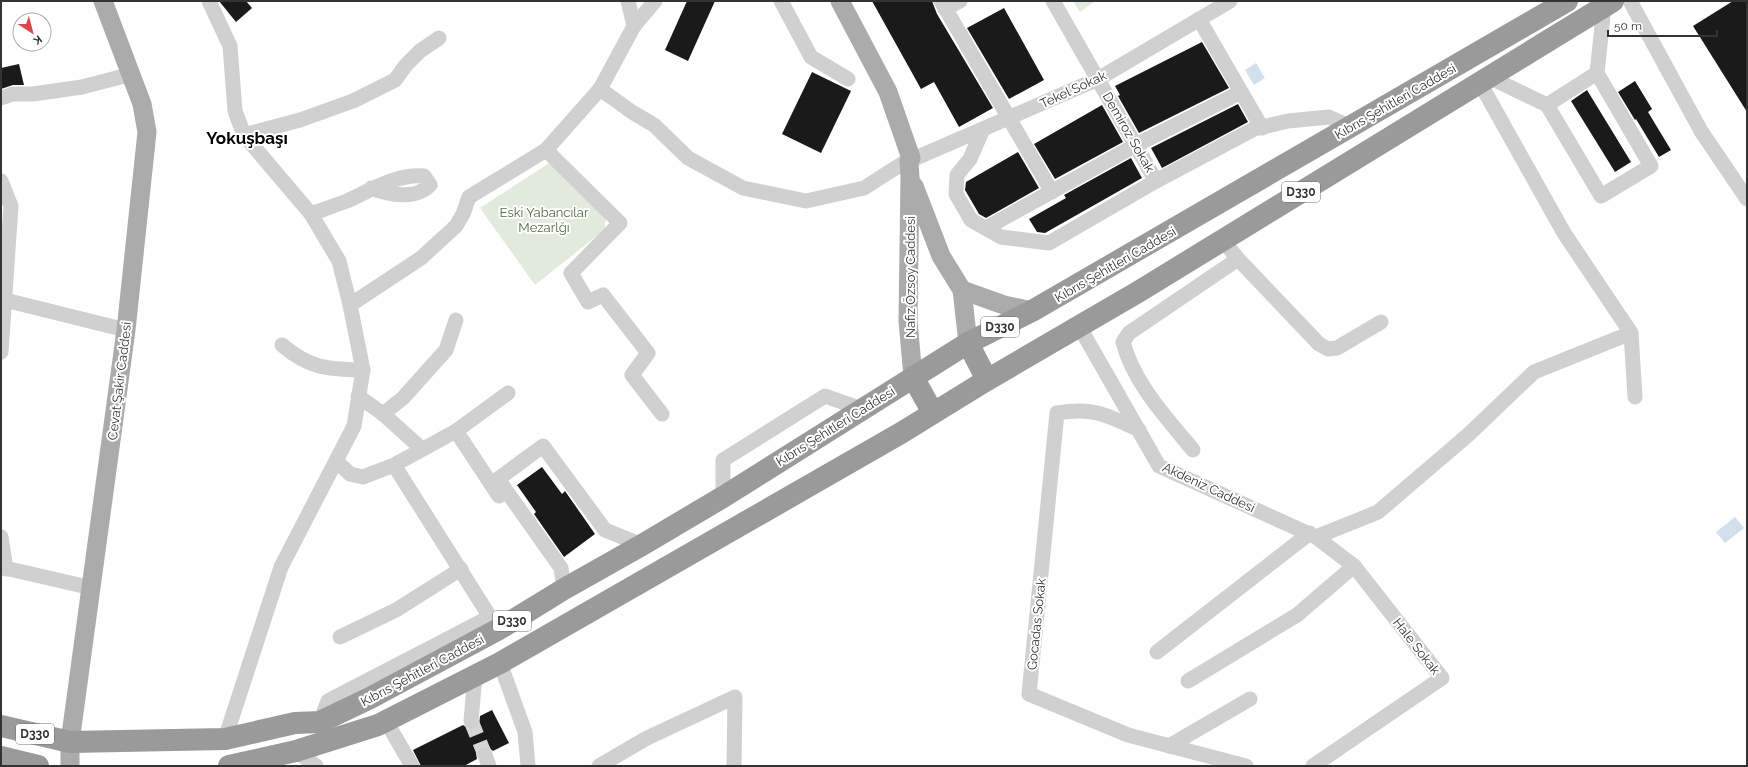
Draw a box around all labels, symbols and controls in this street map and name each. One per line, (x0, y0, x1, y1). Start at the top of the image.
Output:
north arrow (12, 12, 52, 52)
scale bar (1608, 12, 1717, 38)
text: 50 m (1614, 19, 1642, 33)
text: K (30, 32, 44, 47)
street label: Kıbrıs Şehitleri Caddesi (1332, 61, 1458, 142)
street label: Tekel Sokak (1038, 68, 1109, 111)
street label: Demiroz Sokak (1100, 90, 1158, 175)
district label: Yokuşbaşı (206, 128, 288, 148)
road number: D330 (1282, 182, 1320, 202)
park label: Eski Yabancılar Mezarlğı (500, 205, 589, 235)
street label: Nafiz Özsoy Caddesi (902, 216, 918, 338)
street label: Kıbrıs Şehitleri Caddesi (1052, 224, 1178, 305)
road number: D330 (981, 317, 1019, 337)
street label: Cevat Şakir Caddesi (105, 321, 134, 441)
street label: Kıbrıs Şehitleri Caddesi (773, 384, 897, 469)
street label: Akdeniz Caddesi (1160, 460, 1257, 515)
street label: Gocadas Sokak (1024, 577, 1049, 671)
road number: D330 (493, 611, 531, 631)
street label: Hale Sokak (1390, 615, 1443, 678)
street label: Kıbrıs Şehitleri Caddesi (358, 632, 486, 709)
road number: D330 (16, 724, 54, 744)

